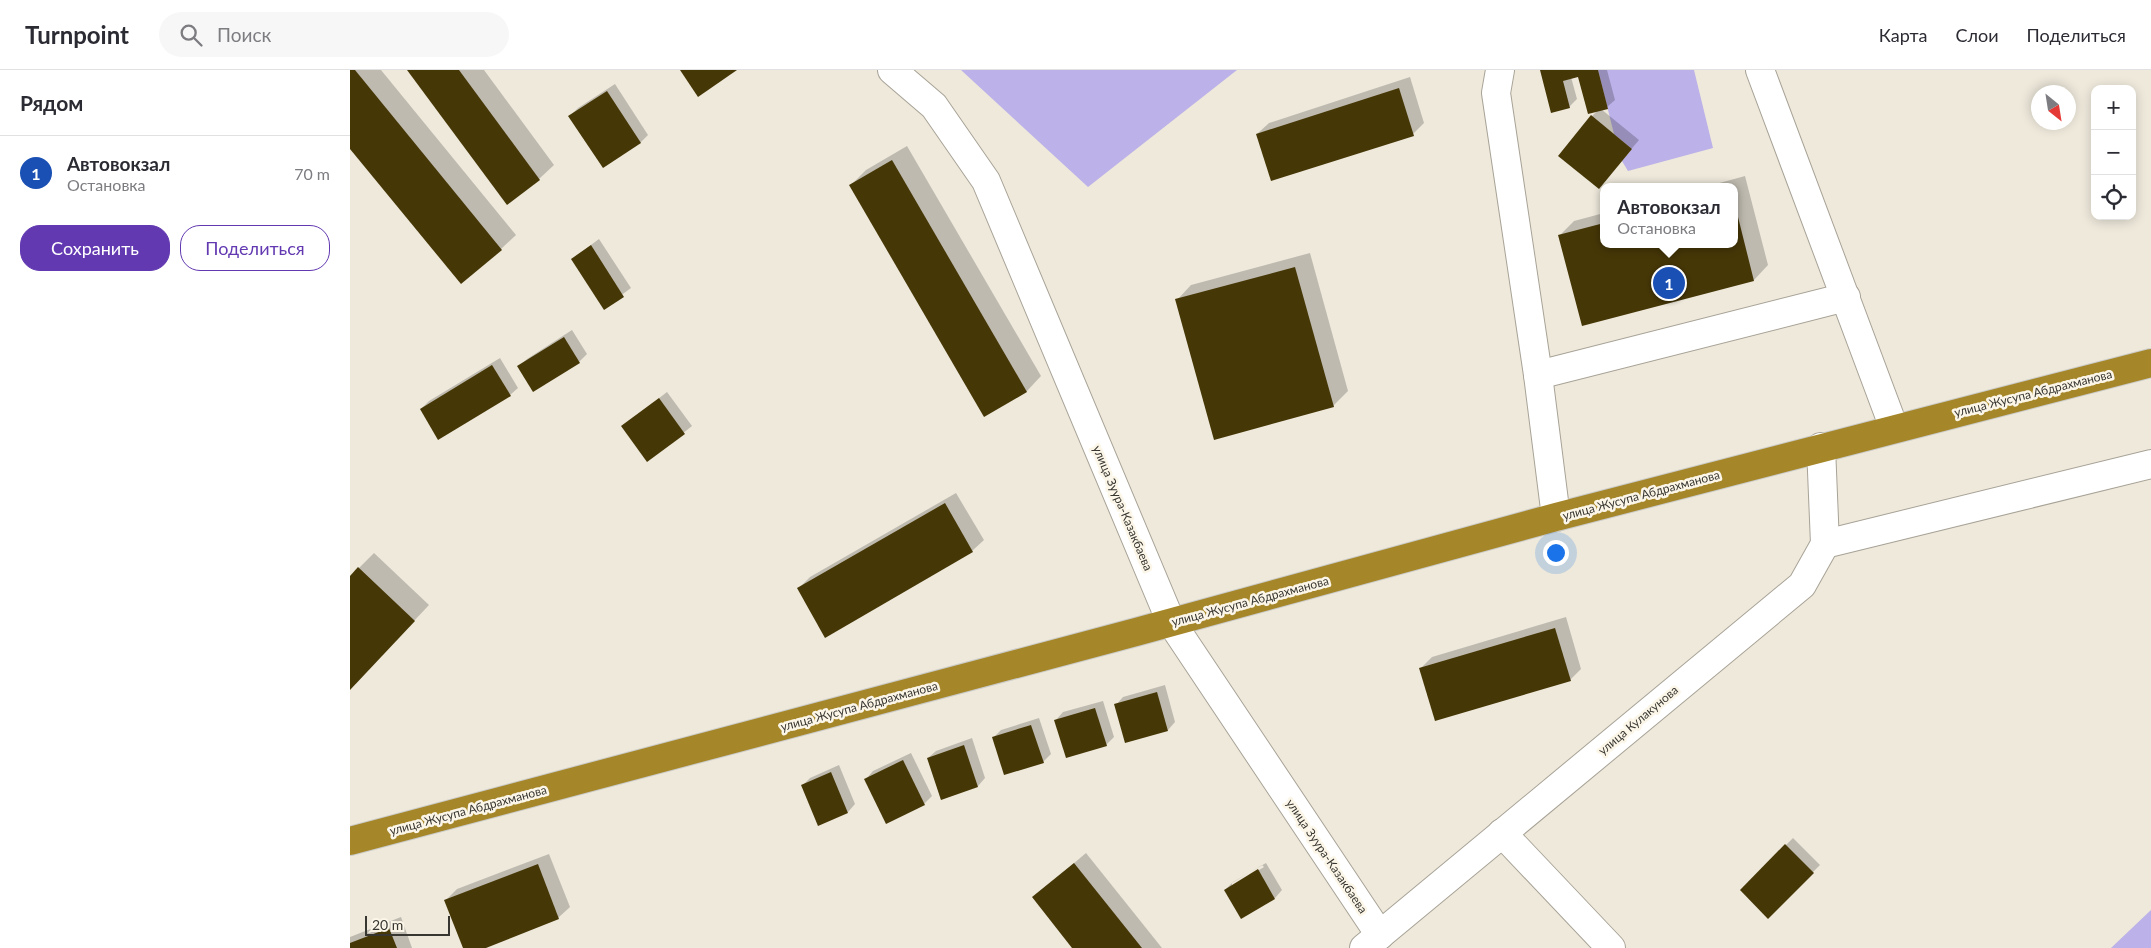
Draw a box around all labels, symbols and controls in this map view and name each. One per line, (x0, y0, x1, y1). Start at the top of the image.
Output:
search box (159, 12, 509, 57)
text: Turnpoint (25, 20, 129, 49)
icon: search (177, 21, 205, 49)
text: Поиск (217, 23, 271, 46)
text: Карта (1879, 24, 1927, 46)
text: Слои (1955, 24, 1999, 46)
text: Поделиться (2027, 24, 2126, 46)
north arrow (2031, 85, 2076, 130)
map controls (2091, 85, 2136, 220)
button: + (2091, 85, 2136, 130)
text: Рядом (20, 90, 83, 115)
button: − (2091, 130, 2136, 175)
text: Автовокзал (67, 152, 170, 175)
text: 1 (31, 164, 41, 183)
text: 70 m (294, 164, 330, 183)
text: Остановка (67, 175, 146, 194)
button: locate (2091, 175, 2136, 220)
popup (1600, 183, 1738, 248)
text: Автовокзал (1617, 195, 1721, 218)
text: Остановка (1617, 218, 1696, 237)
button: Сохранить (20, 225, 170, 271)
button: Поделиться (180, 225, 330, 271)
pin: 1 (1653, 264, 1685, 302)
street label: улица Жусупа Абдрахманова (1953, 366, 2113, 420)
street label: улица Зуура-Казакбаева (1090, 443, 1156, 573)
street label: улица Жусупа Абдрахманова (1561, 467, 1721, 523)
your location (1543, 540, 1569, 566)
street label: улица Жусупа Абдрахманова (1170, 573, 1330, 629)
street label: улица Жусупа Абдрахманова (779, 678, 939, 734)
street label: улица Кулакунова (1595, 682, 1681, 758)
street label: улица Жусупа Абдрахманова (388, 782, 548, 838)
street label: улица Зуура-Казакбаева (1283, 796, 1371, 916)
scale bar (365, 913, 450, 936)
text: 20 m (372, 916, 403, 933)

